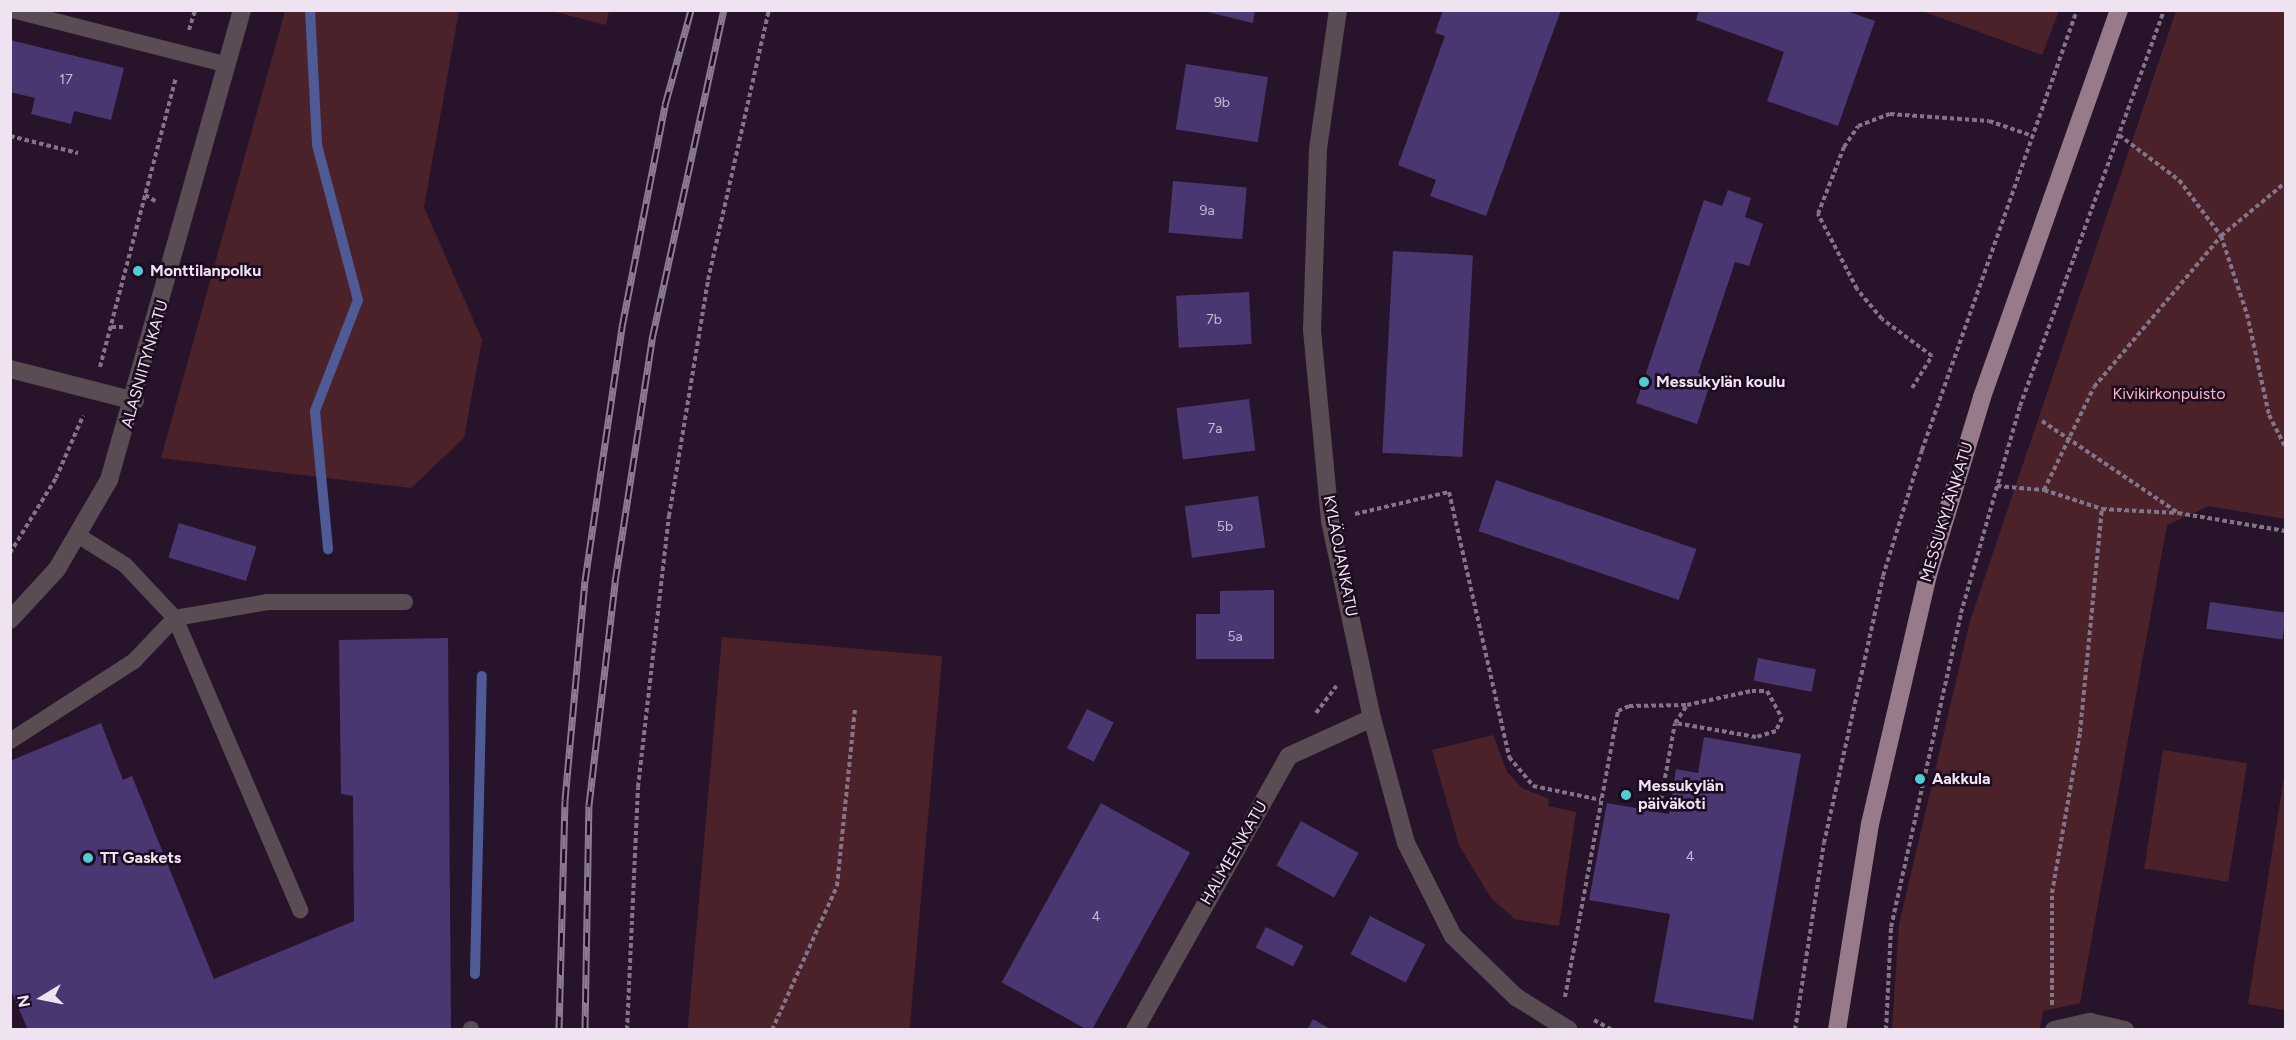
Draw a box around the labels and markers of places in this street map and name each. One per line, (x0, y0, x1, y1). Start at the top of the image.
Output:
place label: Monttilanpolku (150, 261, 261, 281)
marker: Monttilanpolku (131, 264, 145, 278)
place label: Messukylän koulu (1656, 372, 1785, 392)
marker: Messukylän koulu (1637, 375, 1651, 389)
place label: Aakkula (1932, 769, 1991, 789)
marker: Aakkula (1913, 772, 1927, 786)
place label: Messukylän päiväkoti (1638, 776, 1724, 814)
marker: Messukylän päiväkoti (1619, 788, 1633, 802)
place label: TT Gaskets (100, 848, 181, 868)
marker: TT Gaskets (81, 851, 95, 865)

